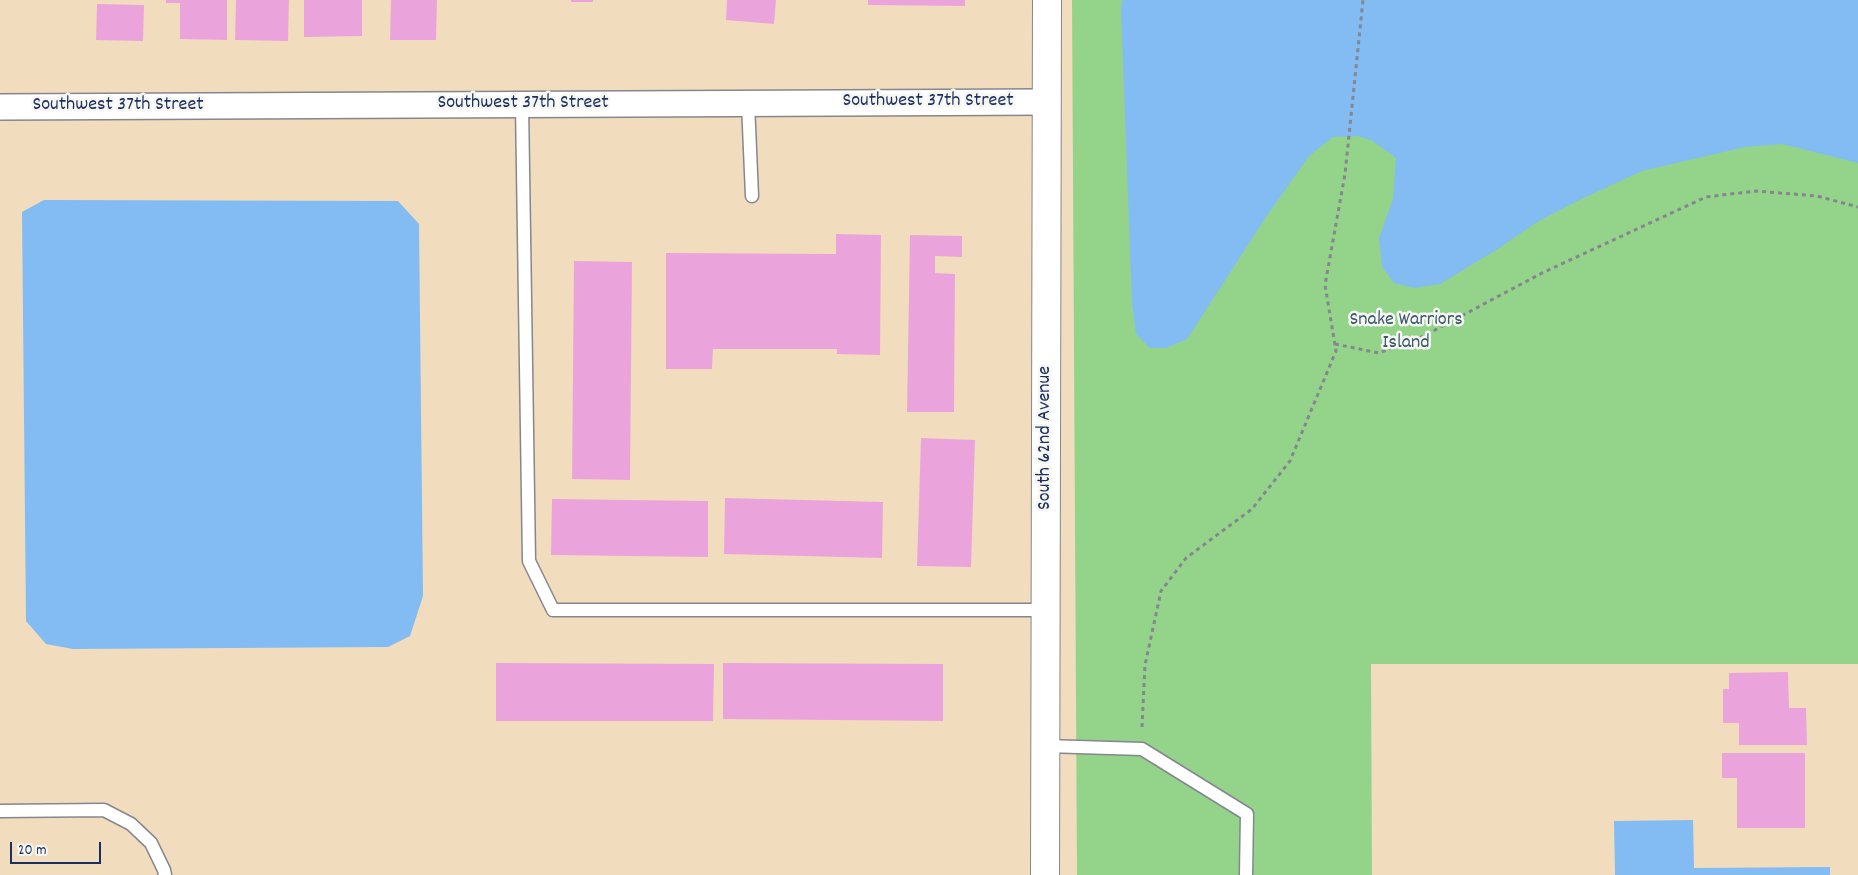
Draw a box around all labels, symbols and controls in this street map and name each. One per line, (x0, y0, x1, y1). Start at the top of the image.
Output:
street label: Southwest 37th Street (842, 90, 1014, 114)
street label: Southwest 37th Street (437, 92, 609, 116)
street label: Southwest 37th Street (32, 94, 204, 118)
park label: Snake Warriors Island (1349, 309, 1463, 356)
street label: South 62nd Avenue (1034, 366, 1058, 510)
scale bar (12, 832, 104, 864)
text: 20 m (18, 840, 46, 862)

